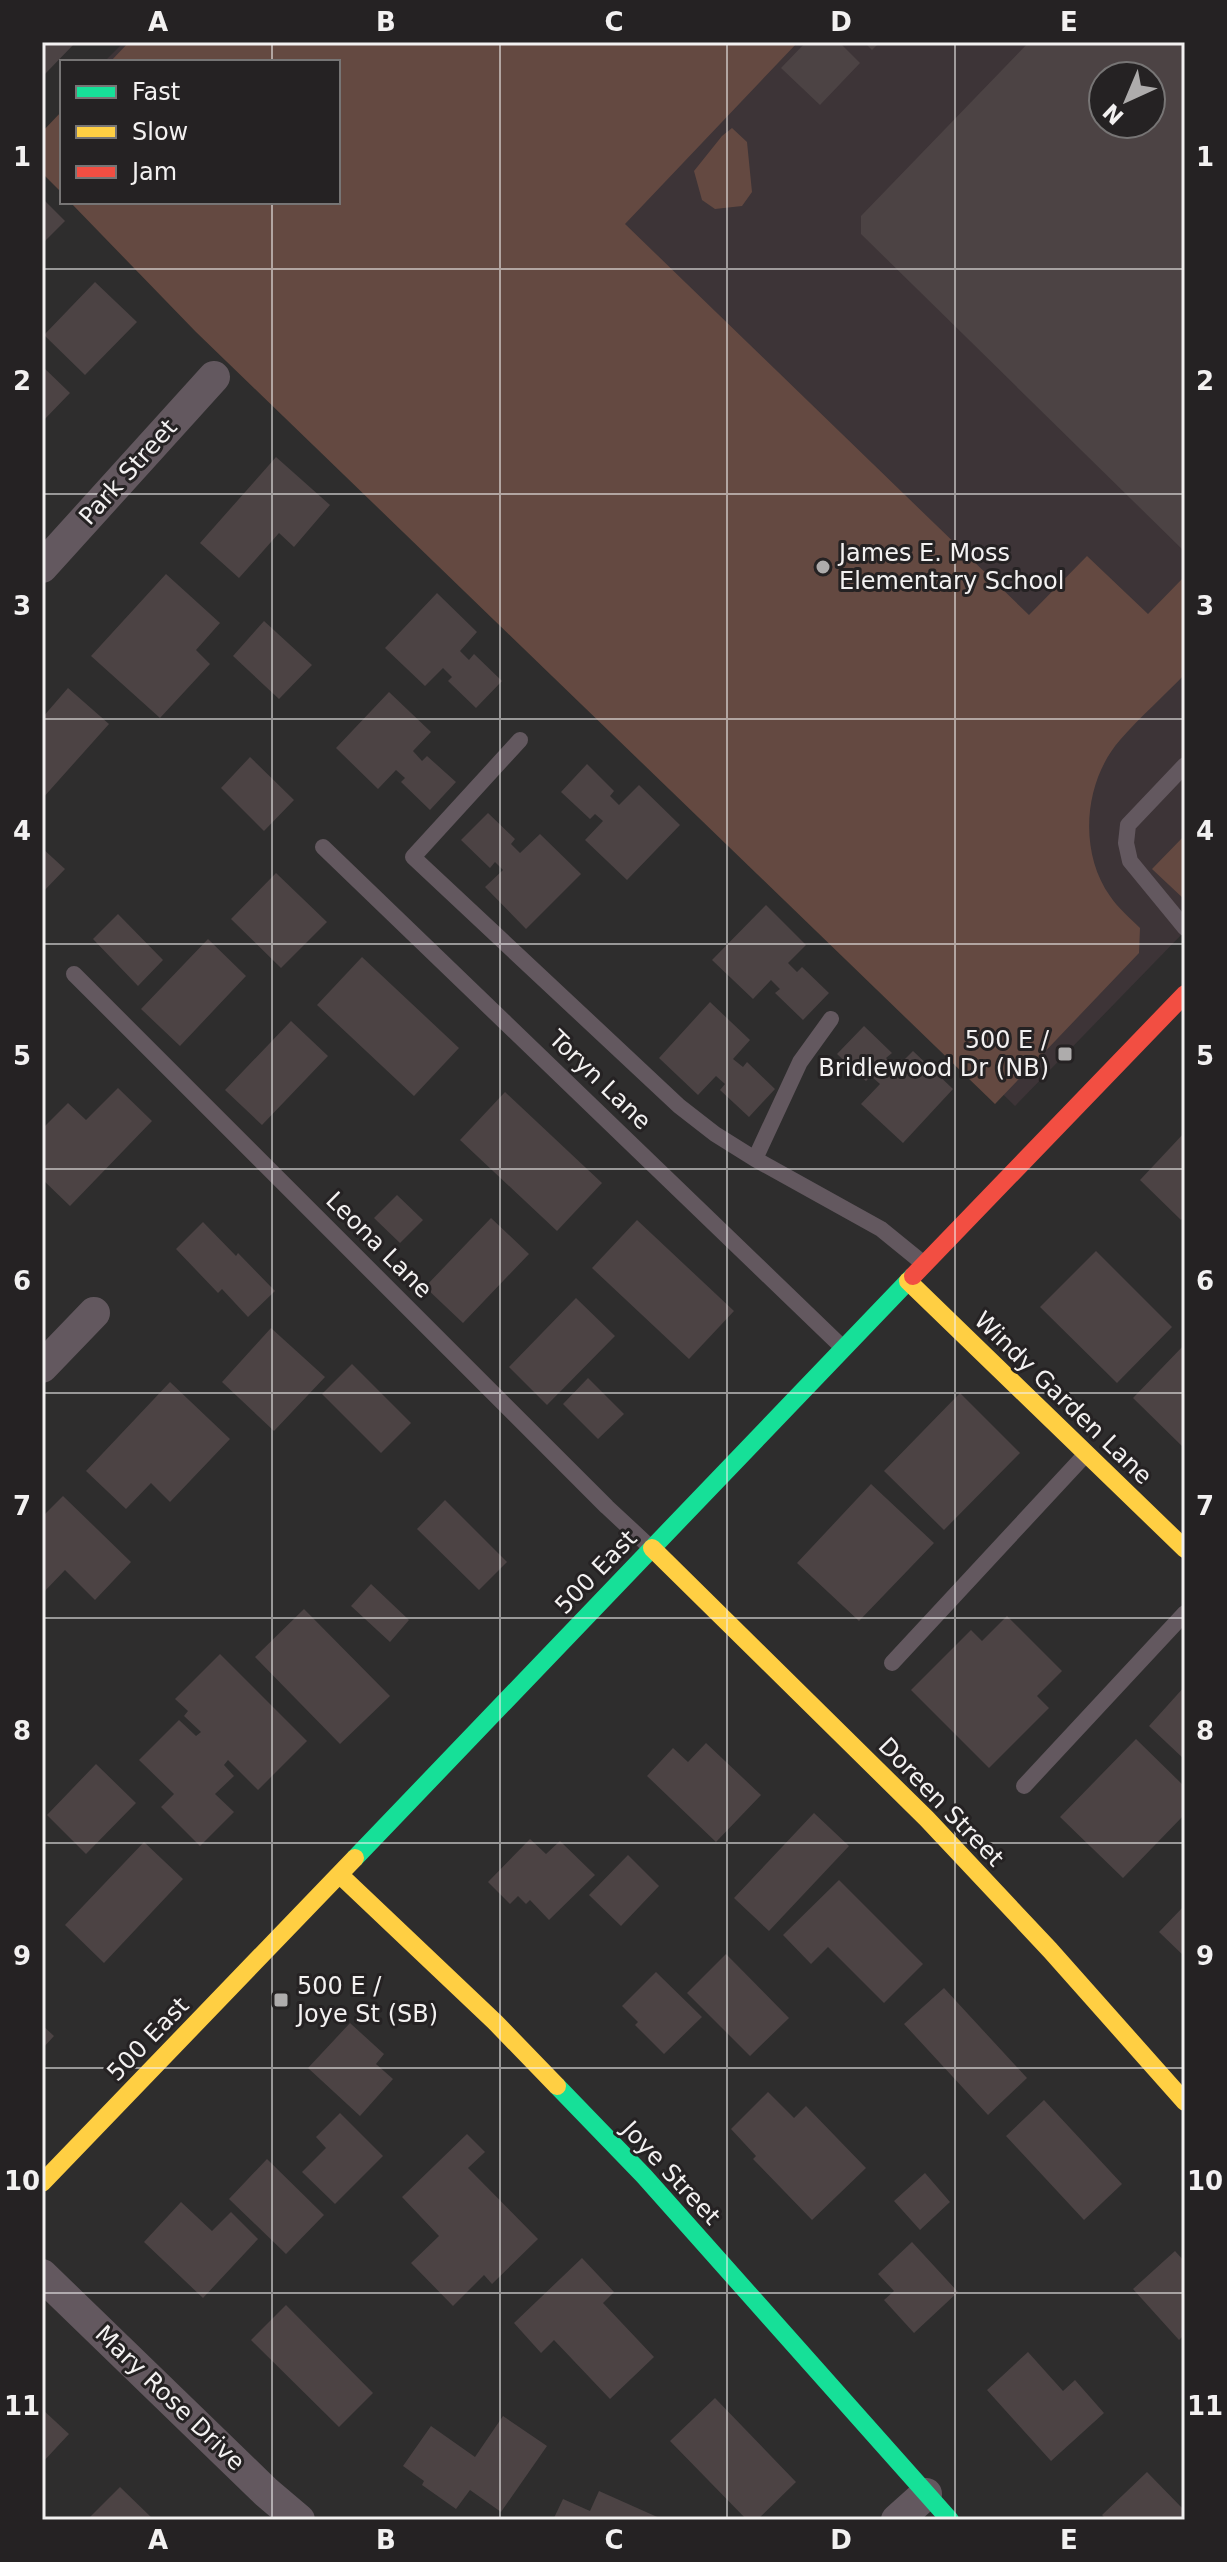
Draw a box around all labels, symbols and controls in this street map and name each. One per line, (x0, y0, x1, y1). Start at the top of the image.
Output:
text: A (148, 7, 168, 37)
text: B (376, 7, 396, 37)
text: C (604, 7, 624, 37)
text: D (830, 7, 852, 37)
text: E (1060, 7, 1078, 37)
legend (60, 60, 340, 204)
north arrow (1087, 60, 1167, 140)
text: Fast (132, 78, 180, 106)
text: N (1098, 99, 1129, 129)
text: Slow (132, 118, 188, 146)
text: 1 (13, 142, 31, 172)
text: 1 (1196, 142, 1214, 172)
text: Jam (130, 158, 177, 186)
text: 2 (13, 366, 31, 396)
text: 2 (1196, 366, 1214, 396)
street label: Park Street (73, 413, 183, 531)
place label: James E. Moss Elementary School (837, 539, 1064, 595)
marker: James E. Moss Elementary School (814, 558, 832, 576)
text: 3 (13, 591, 31, 621)
text: 3 (1196, 591, 1214, 621)
text: 4 (13, 816, 31, 846)
text: 4 (1196, 816, 1214, 846)
street label: Toryn Lane (543, 1024, 657, 1135)
place label: 500 E / Bridlewood Dr (NB) (818, 1026, 1050, 1082)
text: 5 (13, 1041, 31, 1071)
text: 5 (1196, 1041, 1214, 1071)
marker: 500 E / Bridlewood Dr (NB) (1056, 1045, 1074, 1063)
street label: Leona Lane (320, 1186, 438, 1304)
text: 6 (13, 1266, 31, 1296)
text: 6 (1196, 1266, 1214, 1296)
street label: Windy Garden Lane (968, 1306, 1158, 1490)
text: 7 (13, 1491, 31, 1521)
text: 7 (1196, 1491, 1214, 1521)
street label: 500 East (549, 1524, 643, 1620)
text: 8 (13, 1716, 31, 1746)
text: 8 (1196, 1716, 1214, 1746)
street label: Doreen Street (873, 1732, 1009, 1872)
text: 9 (13, 1941, 31, 1971)
text: 9 (1196, 1941, 1214, 1971)
place label: 500 E / Joye St (SB) (295, 1972, 438, 2028)
street label: 500 East (101, 1991, 195, 2087)
marker: 500 E / Joye St (SB) (272, 1991, 290, 2009)
street label: Joye Street (615, 2114, 726, 2231)
text: 10 (4, 2166, 40, 2196)
text: 10 (1187, 2166, 1223, 2196)
street label: Mary Rose Drive (90, 2320, 250, 2476)
text: 11 (4, 2391, 40, 2421)
text: 11 (1187, 2391, 1223, 2421)
text: A (148, 2525, 168, 2555)
text: B (376, 2525, 396, 2555)
text: C (604, 2525, 624, 2555)
text: D (830, 2525, 852, 2555)
text: E (1060, 2525, 1078, 2555)

